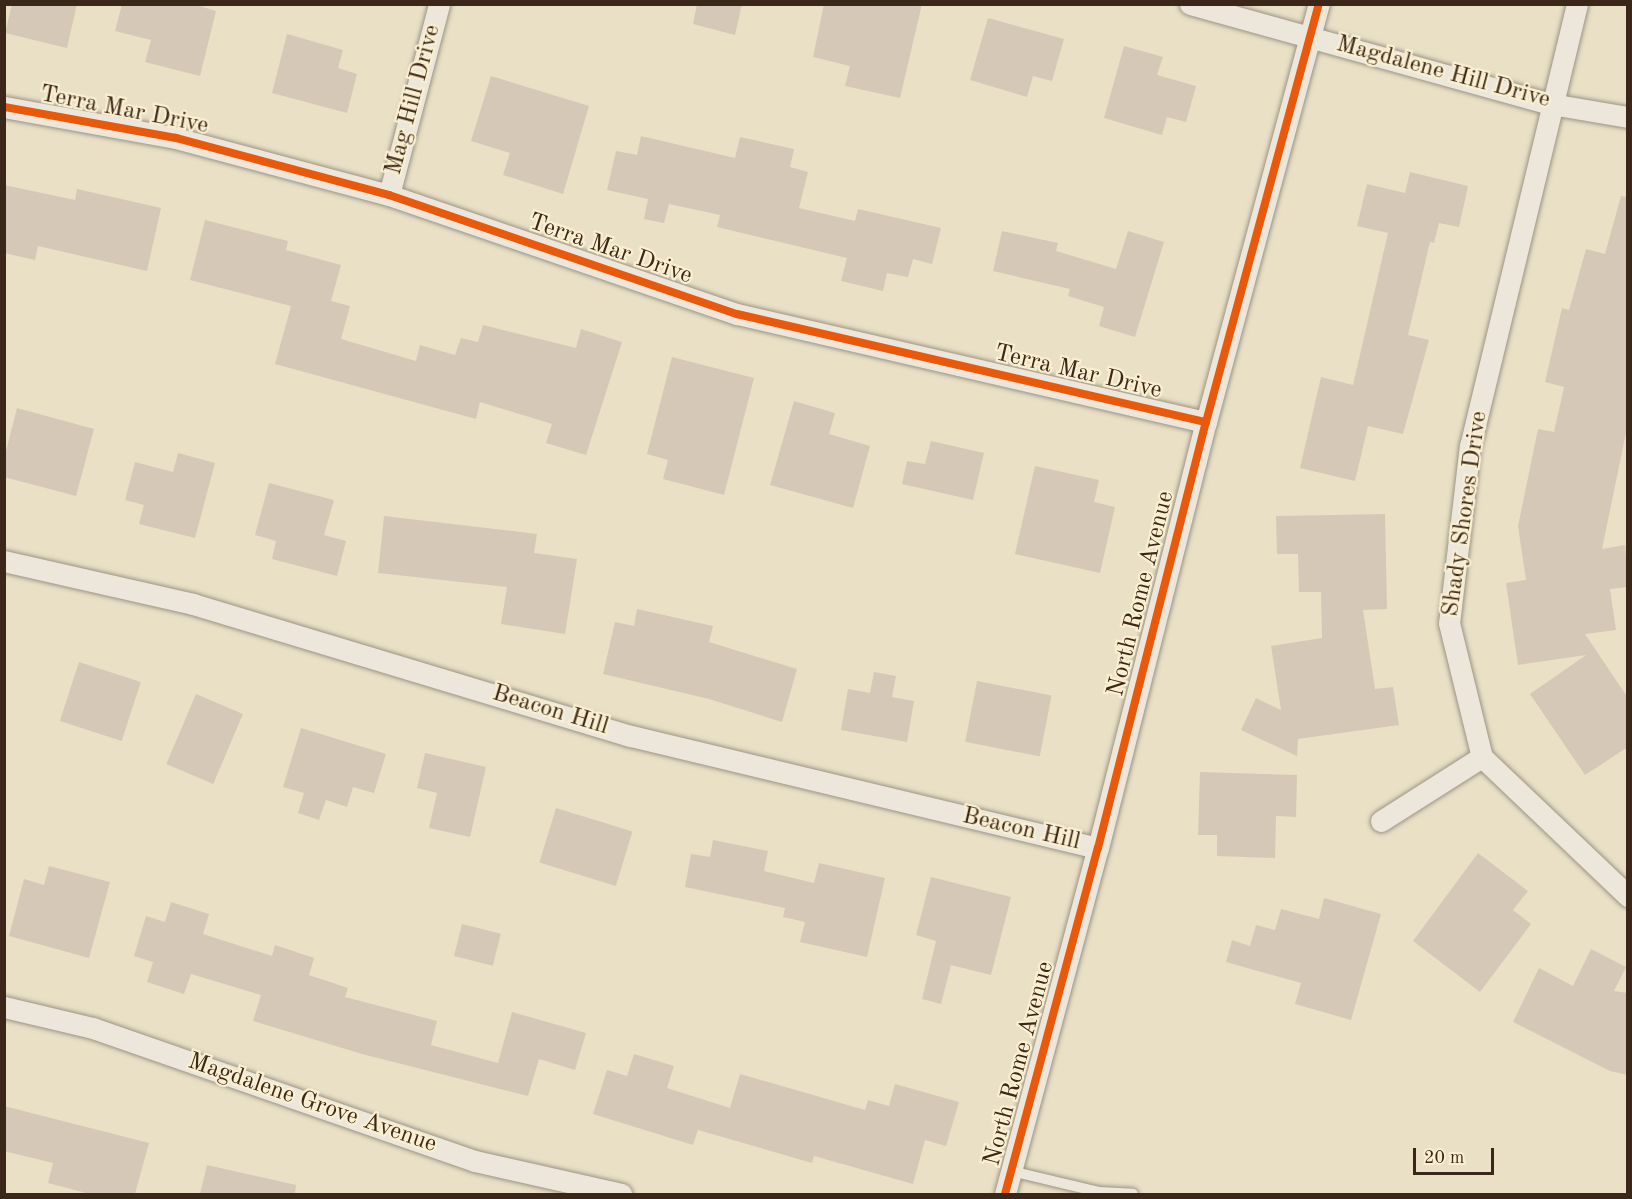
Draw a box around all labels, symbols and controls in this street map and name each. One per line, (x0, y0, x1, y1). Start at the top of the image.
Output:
street label: Mag Hill Drive (380, 22, 448, 178)
street label: Magdalene Hill Drive (1333, 31, 1553, 115)
street label: Terra Mar Drive (37, 81, 211, 141)
street label: Terra Mar Drive (524, 209, 696, 291)
street label: Terra Mar Drive (991, 340, 1165, 406)
street label: Shady Shores Drive (1437, 409, 1495, 619)
street label: North Rome Avenue (1103, 488, 1181, 700)
street label: Beacon Hill (488, 680, 612, 742)
street label: Beacon Hill (959, 802, 1083, 858)
street label: North Rome Avenue (979, 959, 1061, 1169)
street label: Magdalene Grove Avenue (184, 1048, 440, 1160)
scale bar (1416, 1136, 1497, 1174)
text: 20 m (1424, 1149, 1464, 1167)

